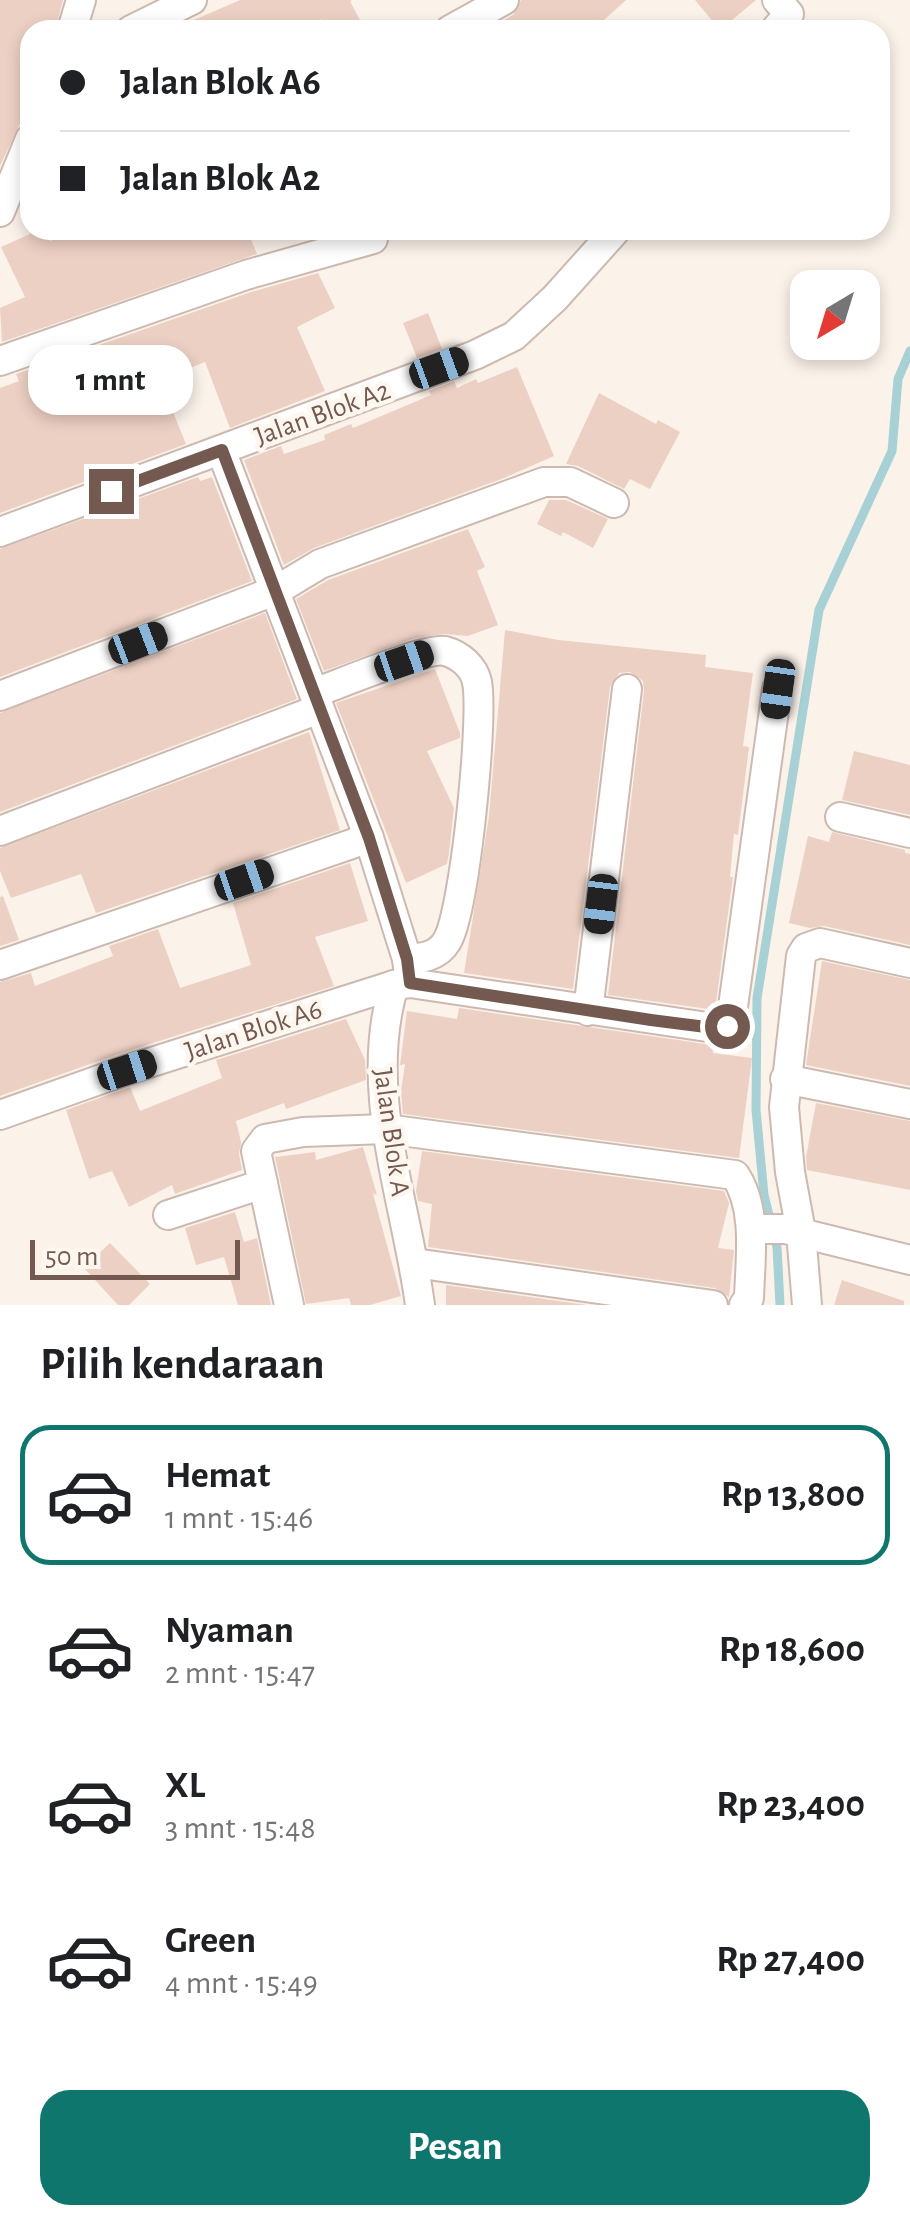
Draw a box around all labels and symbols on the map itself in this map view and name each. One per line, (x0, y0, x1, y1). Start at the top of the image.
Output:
north arrow (790, 270, 880, 360)
car (406, 344, 472, 392)
callout: 1 mnt (28, 346, 194, 416)
street label: Jalan Blok A2 (251, 376, 394, 451)
route end (89, 469, 134, 514)
car (105, 618, 171, 668)
car (371, 637, 437, 685)
car (759, 657, 797, 721)
car (211, 856, 277, 904)
car (582, 872, 620, 936)
street label: Jalan Blok A6 (182, 996, 326, 1066)
route start (705, 1004, 750, 1049)
car (94, 1046, 160, 1094)
street label: Jalan Blok A (368, 1066, 414, 1198)
scale bar (30, 1235, 240, 1280)

